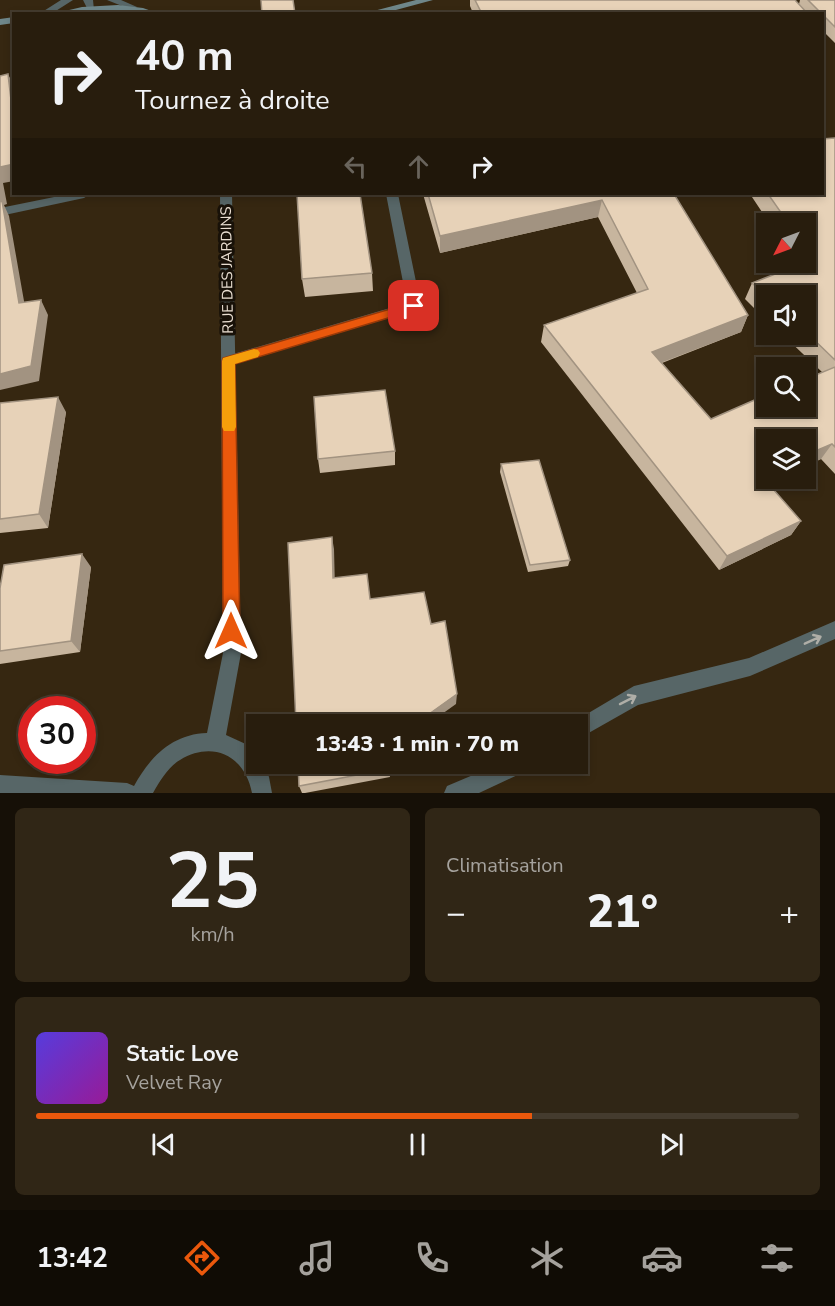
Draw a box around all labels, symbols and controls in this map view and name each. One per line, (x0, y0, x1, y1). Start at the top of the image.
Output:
text: 40 m (135, 28, 234, 85)
icon: right (36, 36, 114, 114)
text: Tournez à droite (135, 82, 330, 119)
icon: left (339, 150, 372, 183)
icon: ahead (402, 150, 435, 183)
icon: right (465, 150, 498, 183)
street label: RUE DES JARDINS (216, 206, 238, 334)
north arrow (756, 213, 816, 273)
map controls (756, 213, 816, 489)
pin (388, 280, 439, 331)
button: sound (756, 285, 816, 345)
icon: arrive (397, 289, 430, 322)
button: search (756, 357, 816, 417)
button: layers (756, 429, 816, 489)
position arrow (199, 599, 263, 663)
one-way arrow (803, 633, 821, 645)
one-way arrow (619, 694, 636, 706)
speed limit sign: 30 (18, 696, 96, 774)
text: 13:43 · 1 min · 70 m (315, 729, 519, 759)
text: 25 (166, 828, 259, 935)
text: Climatisation (446, 852, 564, 879)
text: 21° (587, 882, 658, 943)
text: − (446, 891, 466, 936)
text: + (779, 891, 799, 936)
text: km/h (190, 921, 235, 948)
text: Static Love (126, 1039, 239, 1069)
text: Velvet Ray (126, 1069, 222, 1096)
icon: previous (147, 1128, 180, 1161)
icon: pause (401, 1128, 434, 1161)
icon: next (655, 1128, 688, 1161)
icon: directions (181, 1237, 223, 1279)
icon: music (296, 1237, 338, 1279)
icon: phone (411, 1237, 453, 1279)
icon: climate (526, 1237, 568, 1279)
icon: car (641, 1237, 683, 1279)
icon: filters (756, 1237, 798, 1279)
text: 13:42 (37, 1240, 108, 1277)

